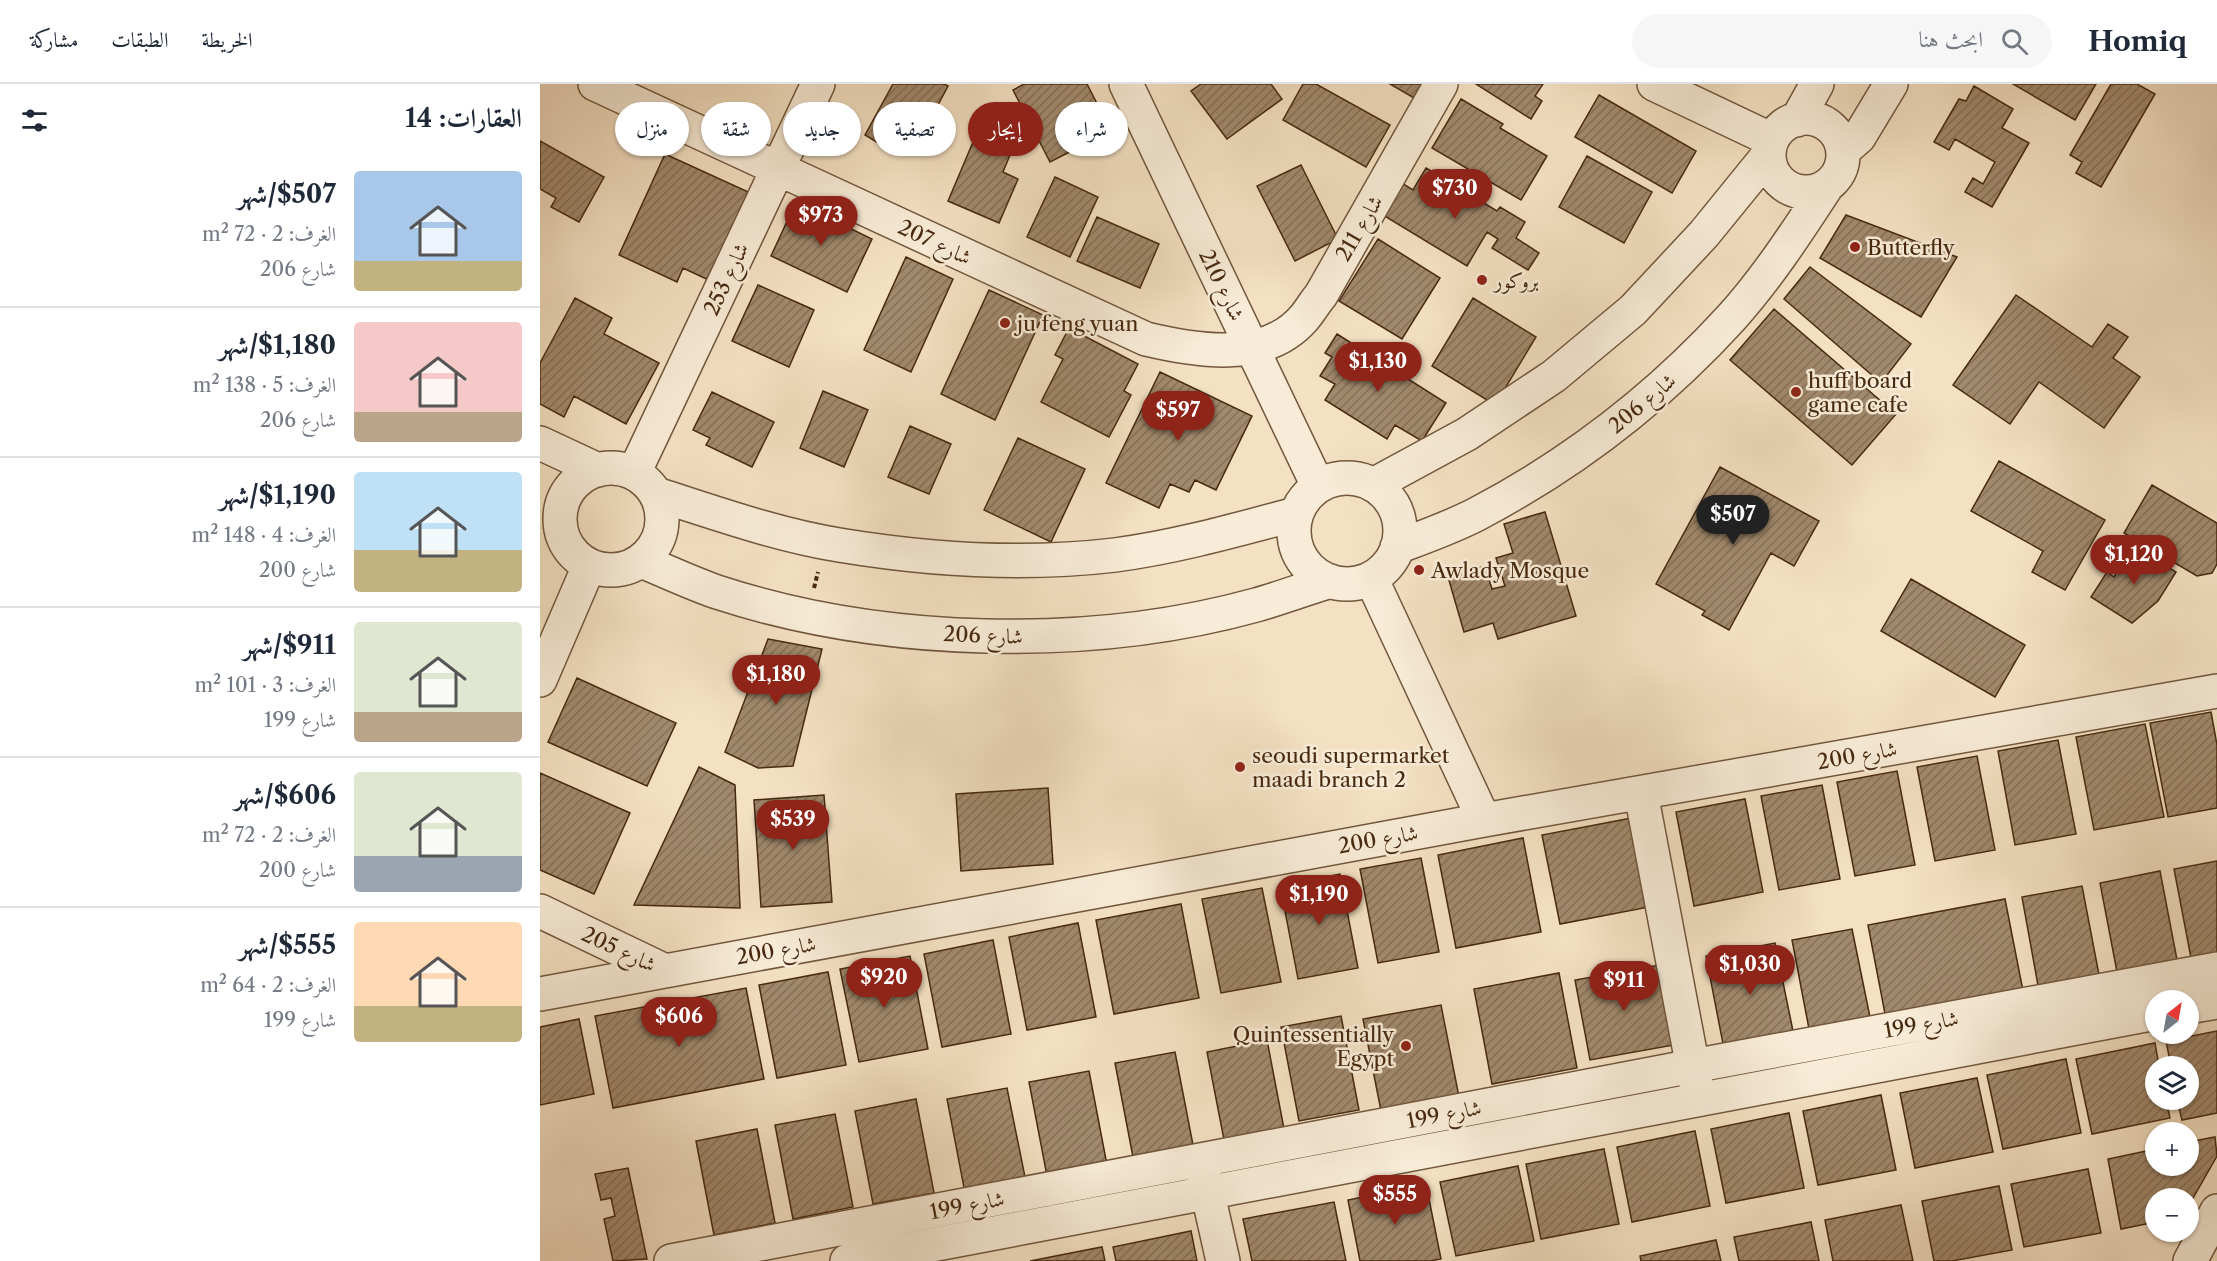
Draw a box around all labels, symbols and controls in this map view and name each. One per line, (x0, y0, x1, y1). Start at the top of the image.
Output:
search box (1632, 14, 2052, 68)
text: Homiq (2088, 24, 2187, 58)
icon: search (1998, 25, 2031, 58)
text: ابحث هنا (1918, 26, 1983, 53)
text: مشاركة (30, 27, 78, 52)
text: الطبقات (111, 27, 168, 52)
text: الخريطة (201, 27, 253, 52)
text: العقارات: 14 (405, 102, 522, 134)
chip: منزل (615, 102, 689, 156)
chip: شقة (701, 102, 771, 156)
chip: جديد (783, 102, 861, 156)
chip: تصفية (873, 102, 956, 156)
chip: إيجار (968, 102, 1043, 156)
chip: شراء (1055, 102, 1128, 156)
icon: filters (18, 104, 51, 137)
pin: $730 (1419, 169, 1491, 220)
text: $730 (1432, 176, 1478, 200)
text: $507/شهر (237, 178, 336, 210)
street label: شارع 211 (1330, 191, 1393, 268)
icon: home (402, 195, 474, 267)
pin: $973 (785, 196, 857, 247)
text: $973 (799, 203, 843, 227)
street label: شارع 207 (892, 214, 976, 275)
text: الغرف: 2 · 72 m² (202, 222, 336, 246)
place label: Butterfly (1867, 235, 1955, 260)
street label: شارع 253 (698, 239, 759, 322)
marker: Butterfly (1848, 240, 1862, 254)
street label: شارع 210 (1189, 245, 1250, 327)
text: شارع 206 (260, 257, 336, 281)
place label: بروكور (1492, 268, 1539, 294)
marker: بروكور (1475, 273, 1489, 287)
place label: ju feng yuan (1013, 311, 1139, 336)
marker: ju feng yuan (998, 316, 1012, 330)
text: $1,180/شهر (219, 329, 336, 361)
pin: $1,130 (1329, 342, 1427, 393)
icon: home (402, 346, 474, 418)
text: $1,130 (1349, 349, 1407, 373)
street label: شارع 206 (1603, 368, 1684, 443)
place label: huff board game cafe (1808, 368, 1912, 417)
text: الغرف: 5 · 138 m² (193, 373, 336, 397)
marker: huff board game cafe (1789, 385, 1803, 399)
pin: $597 (1142, 391, 1214, 442)
text: $597 (1156, 398, 1200, 422)
text: شارع 206 (260, 408, 336, 432)
text: $1,190/شهر (219, 479, 336, 511)
pin: $507 (1697, 495, 1769, 546)
icon: home (402, 496, 474, 568)
text: $507 (1710, 502, 1756, 526)
text: الغرف: 4 · 148 m² (192, 523, 336, 547)
pin: $1,120 (2085, 535, 2183, 586)
text: $1,120 (2104, 542, 2164, 566)
text: شارع 200 (259, 558, 336, 582)
place label: Awlady Mosque (1430, 558, 1589, 583)
marker: Awlady Mosque (1412, 563, 1426, 577)
street label: شارع 206 (943, 621, 1023, 655)
text: $911/شهر (243, 629, 336, 661)
icon: home (402, 646, 474, 718)
pin: $1,180 (727, 655, 825, 706)
text: $1,180 (746, 662, 806, 686)
text: الغرف: 3 · 101 m² (194, 673, 336, 697)
text: شارع 199 (264, 708, 336, 732)
street label: شارع 200 (1815, 736, 1900, 780)
place label: seoudi supermarket maadi branch 2 (1252, 743, 1450, 792)
marker: seoudi supermarket maadi branch 2 (1233, 760, 1247, 774)
text: $606/شهر (234, 779, 336, 811)
icon: home (402, 796, 474, 868)
pin: $539 (757, 800, 829, 851)
text: $539 (770, 807, 816, 831)
street label: شارع 200 (1336, 820, 1421, 864)
text: الغرف: 2 · 72 m² (202, 823, 336, 847)
text: شارع 200 (259, 858, 336, 882)
pin: $1,190 (1270, 875, 1368, 926)
text: $1,190 (1289, 882, 1349, 906)
street label: شارع 205 (575, 921, 660, 982)
text: $555/شهر (239, 929, 336, 961)
street label: شارع 200 (734, 931, 819, 975)
pin: $1,030 (1701, 945, 1799, 996)
icon: home (402, 946, 474, 1018)
text: $1,030 (1719, 952, 1781, 976)
pin: $920 (848, 958, 920, 1009)
pin: $911 (1588, 961, 1660, 1012)
text: $920 (860, 965, 908, 989)
text: $911 (1603, 968, 1645, 992)
text: الغرف: 2 · 64 m² (200, 973, 336, 997)
north arrow (2145, 990, 2199, 1044)
map controls (2145, 990, 2199, 1242)
pin: $606 (643, 997, 715, 1048)
text: $606 (655, 1004, 703, 1028)
street label: شارع 199 (1882, 1005, 1961, 1049)
text: شارع 199 (264, 1008, 336, 1032)
place label: Quintessentially Egypt (1233, 1022, 1395, 1071)
marker: Quintessentially Egypt (1399, 1039, 1413, 1053)
button: layers (2145, 1056, 2199, 1110)
street label: شارع 199 (1405, 1095, 1485, 1139)
button: + (2145, 1122, 2199, 1176)
pin: $555 (1359, 1175, 1431, 1226)
text: $555 (1373, 1182, 1417, 1206)
street label: شارع 199 (928, 1186, 1008, 1230)
button: − (2145, 1188, 2199, 1242)

